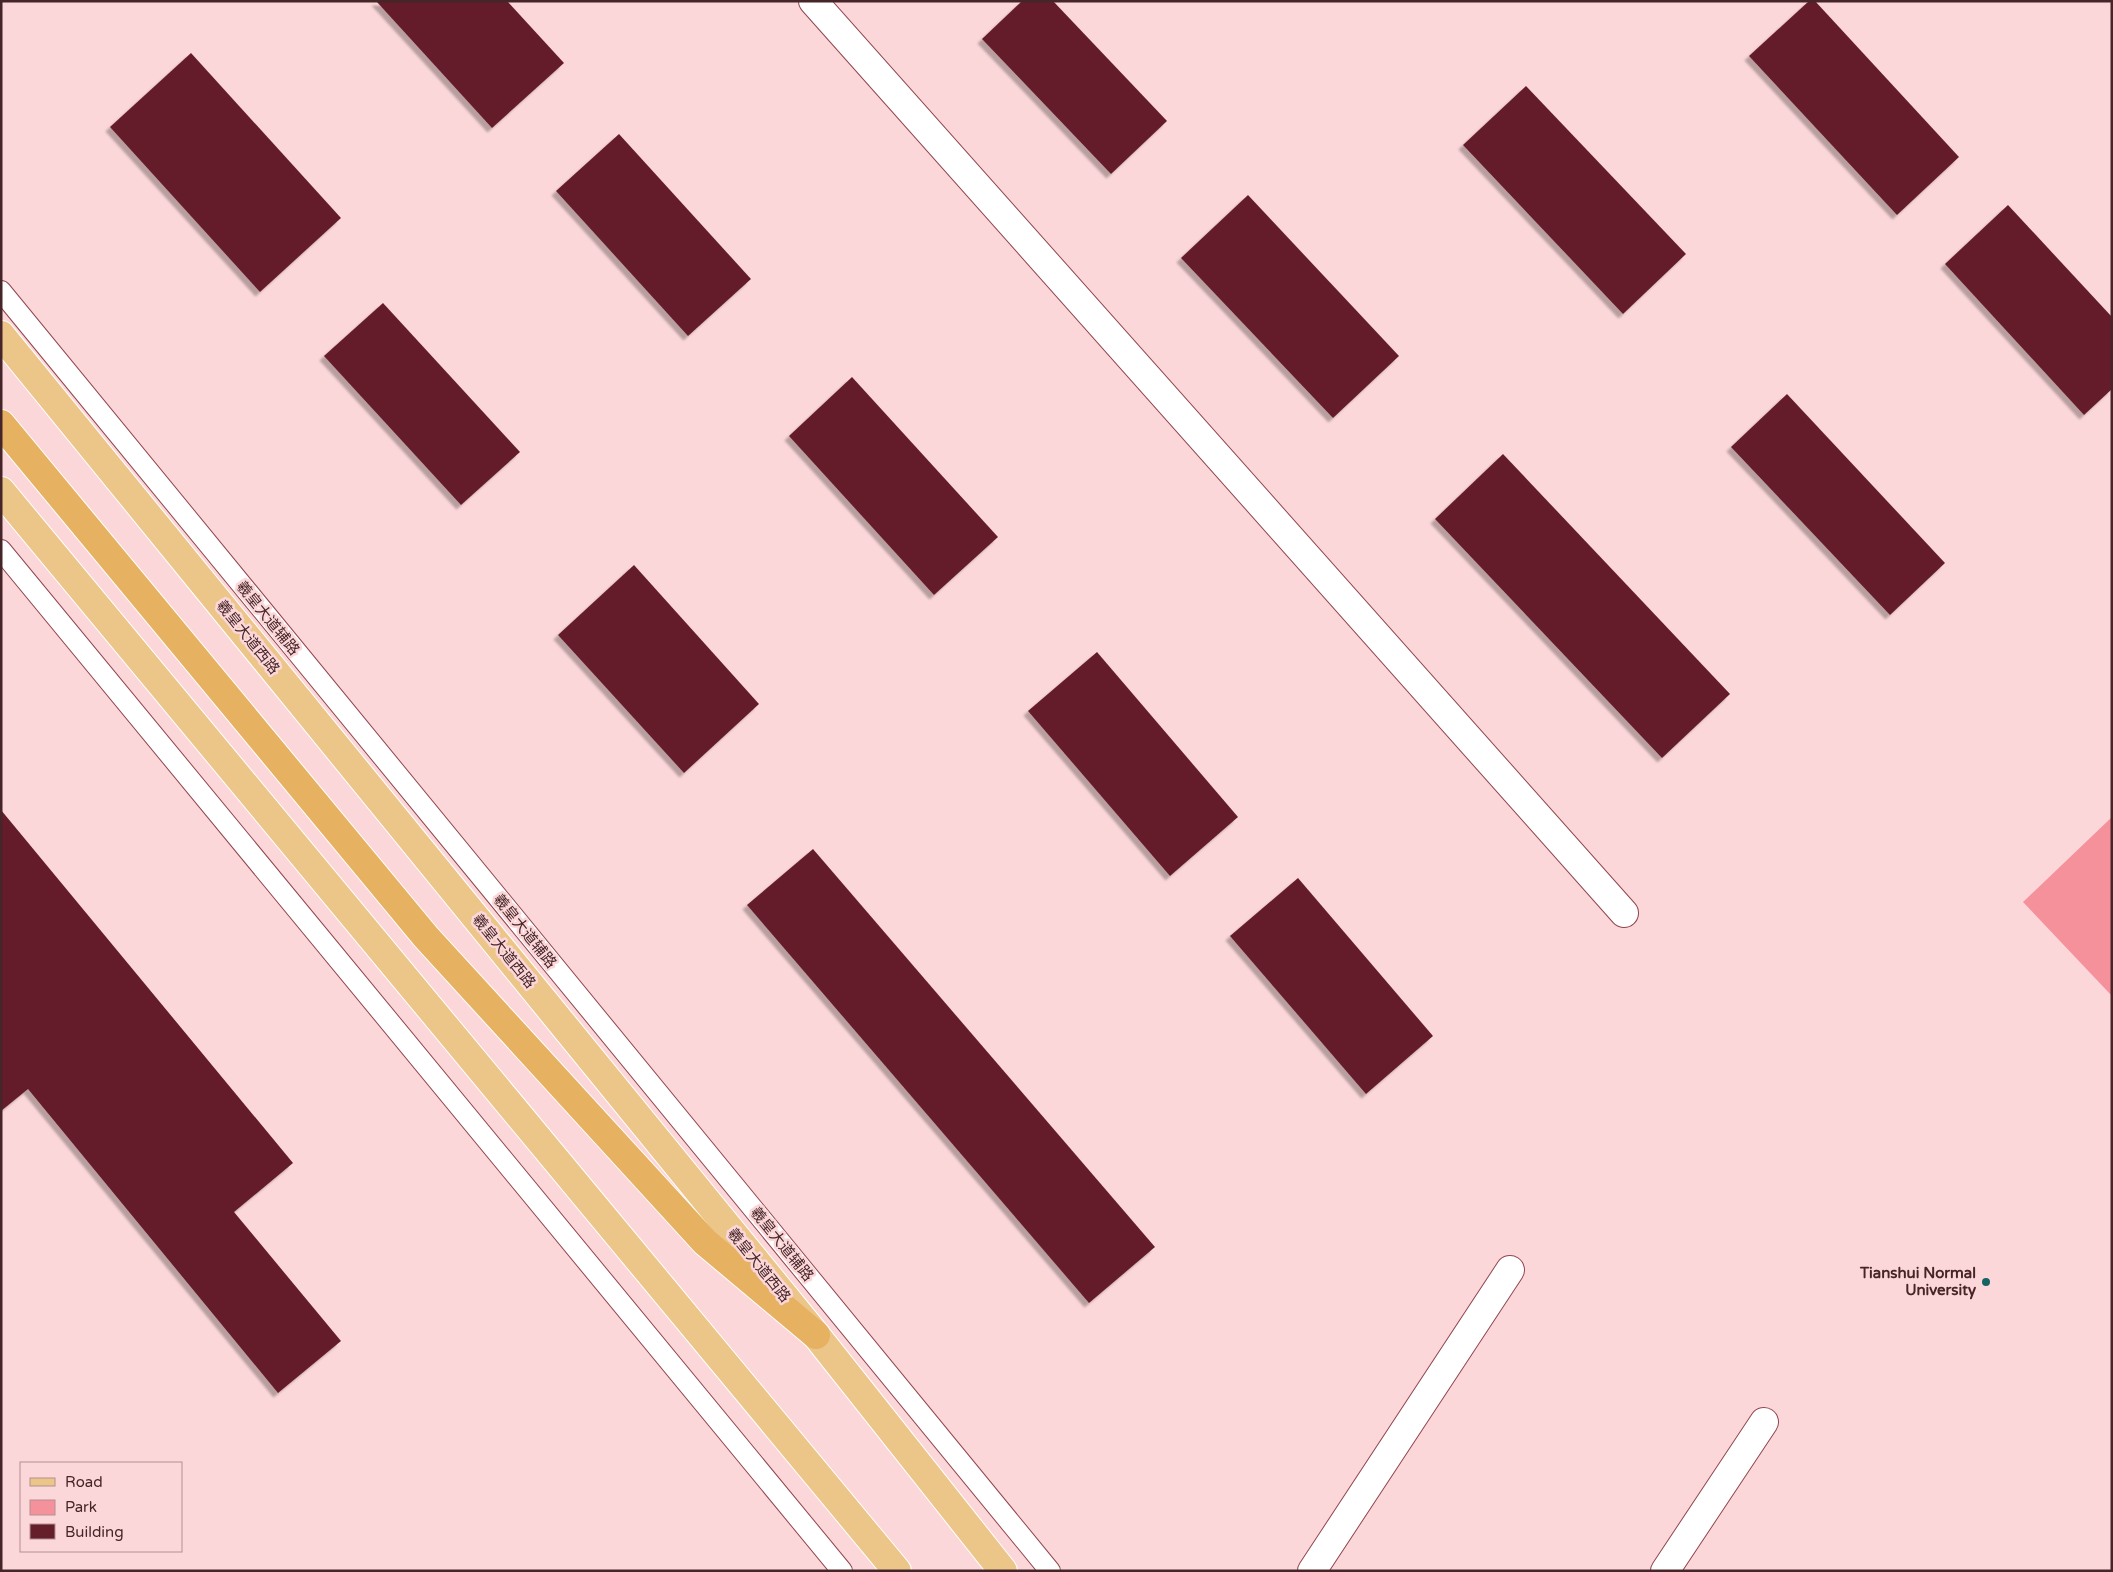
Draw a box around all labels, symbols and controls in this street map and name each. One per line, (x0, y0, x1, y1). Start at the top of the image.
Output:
street label: 羲皇大道辅路 (233, 577, 303, 659)
street label: 羲皇大道西路 (213, 596, 283, 678)
street label: 羲皇大道辅路 (490, 890, 560, 972)
street label: 羲皇大道西路 (469, 910, 539, 992)
street label: 羲皇大道辅路 (747, 1203, 817, 1285)
street label: 羲皇大道西路 (724, 1224, 794, 1306)
place label: Tianshui Normal University (1859, 1264, 1976, 1300)
marker: Tianshui Normal University (1980, 1276, 1992, 1288)
legend (20, 1462, 182, 1552)
text: Road (65, 1473, 103, 1491)
text: Park (65, 1498, 97, 1516)
text: Building (65, 1523, 124, 1541)

